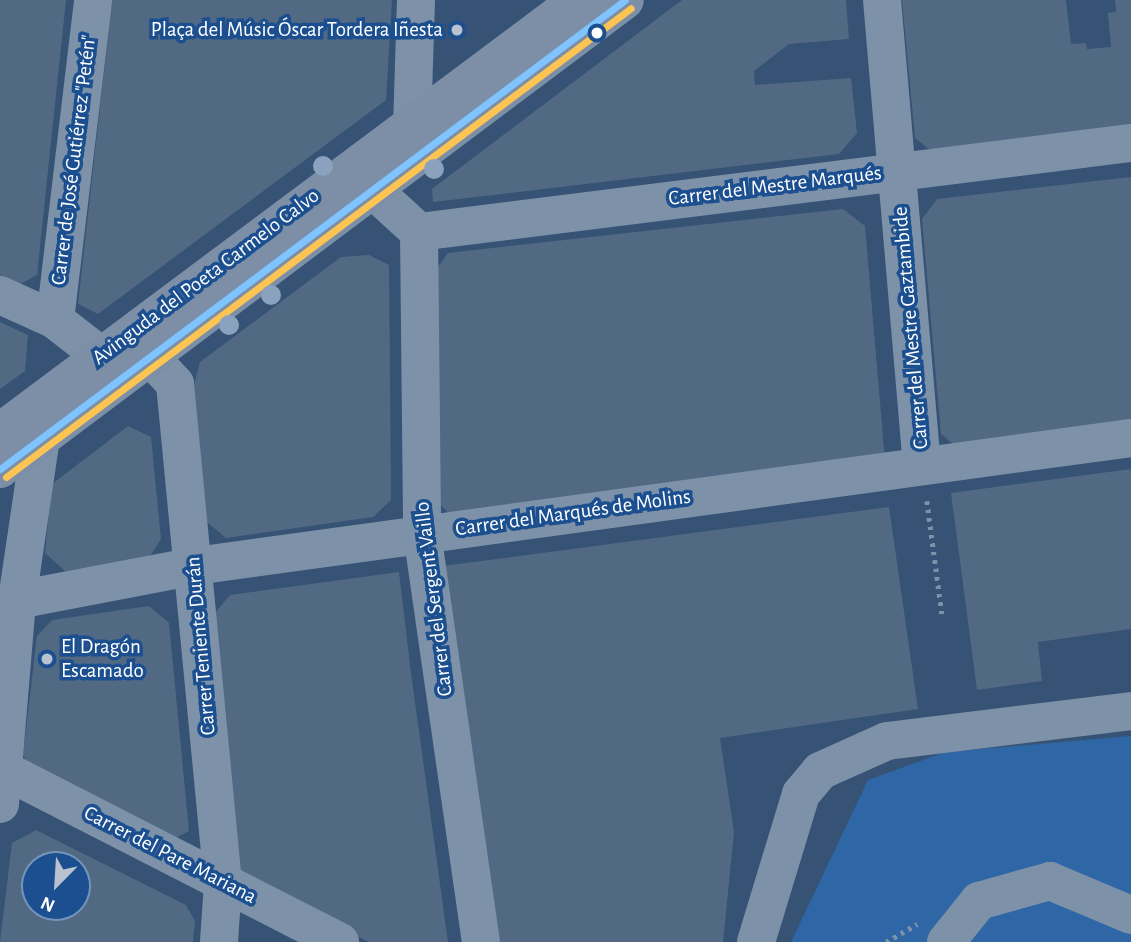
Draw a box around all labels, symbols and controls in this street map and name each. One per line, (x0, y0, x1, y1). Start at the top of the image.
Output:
place label: Plaça del Músic Óscar Tordera Iñesta (151, 17, 443, 43)
marker: Plaça del Músic Óscar Tordera Iñesta (449, 22, 465, 38)
unlabelled marker (590, 26, 604, 40)
street label: Carrer de José Gutiérrez "Petén" (46, 33, 102, 287)
street label: Carrer del Mestre Marqués (667, 160, 883, 212)
street label: Avinguda del Poeta Carmelo Calvo (87, 183, 325, 371)
street label: Carrer del Mestre Gaztambide (888, 206, 934, 450)
street label: Carrer del Marqués de Molins (454, 484, 692, 542)
street label: Carrer del Sergent Vaillo (410, 500, 458, 698)
street label: Carrer Teniente Durán (181, 556, 221, 736)
place label: El Dragón Escamado (61, 634, 144, 684)
marker: El Dragón Escamado (39, 651, 55, 667)
street label: Carrer del Pare Mariana (79, 801, 261, 909)
north arrow (21, 851, 91, 921)
text: N (38, 892, 58, 915)

